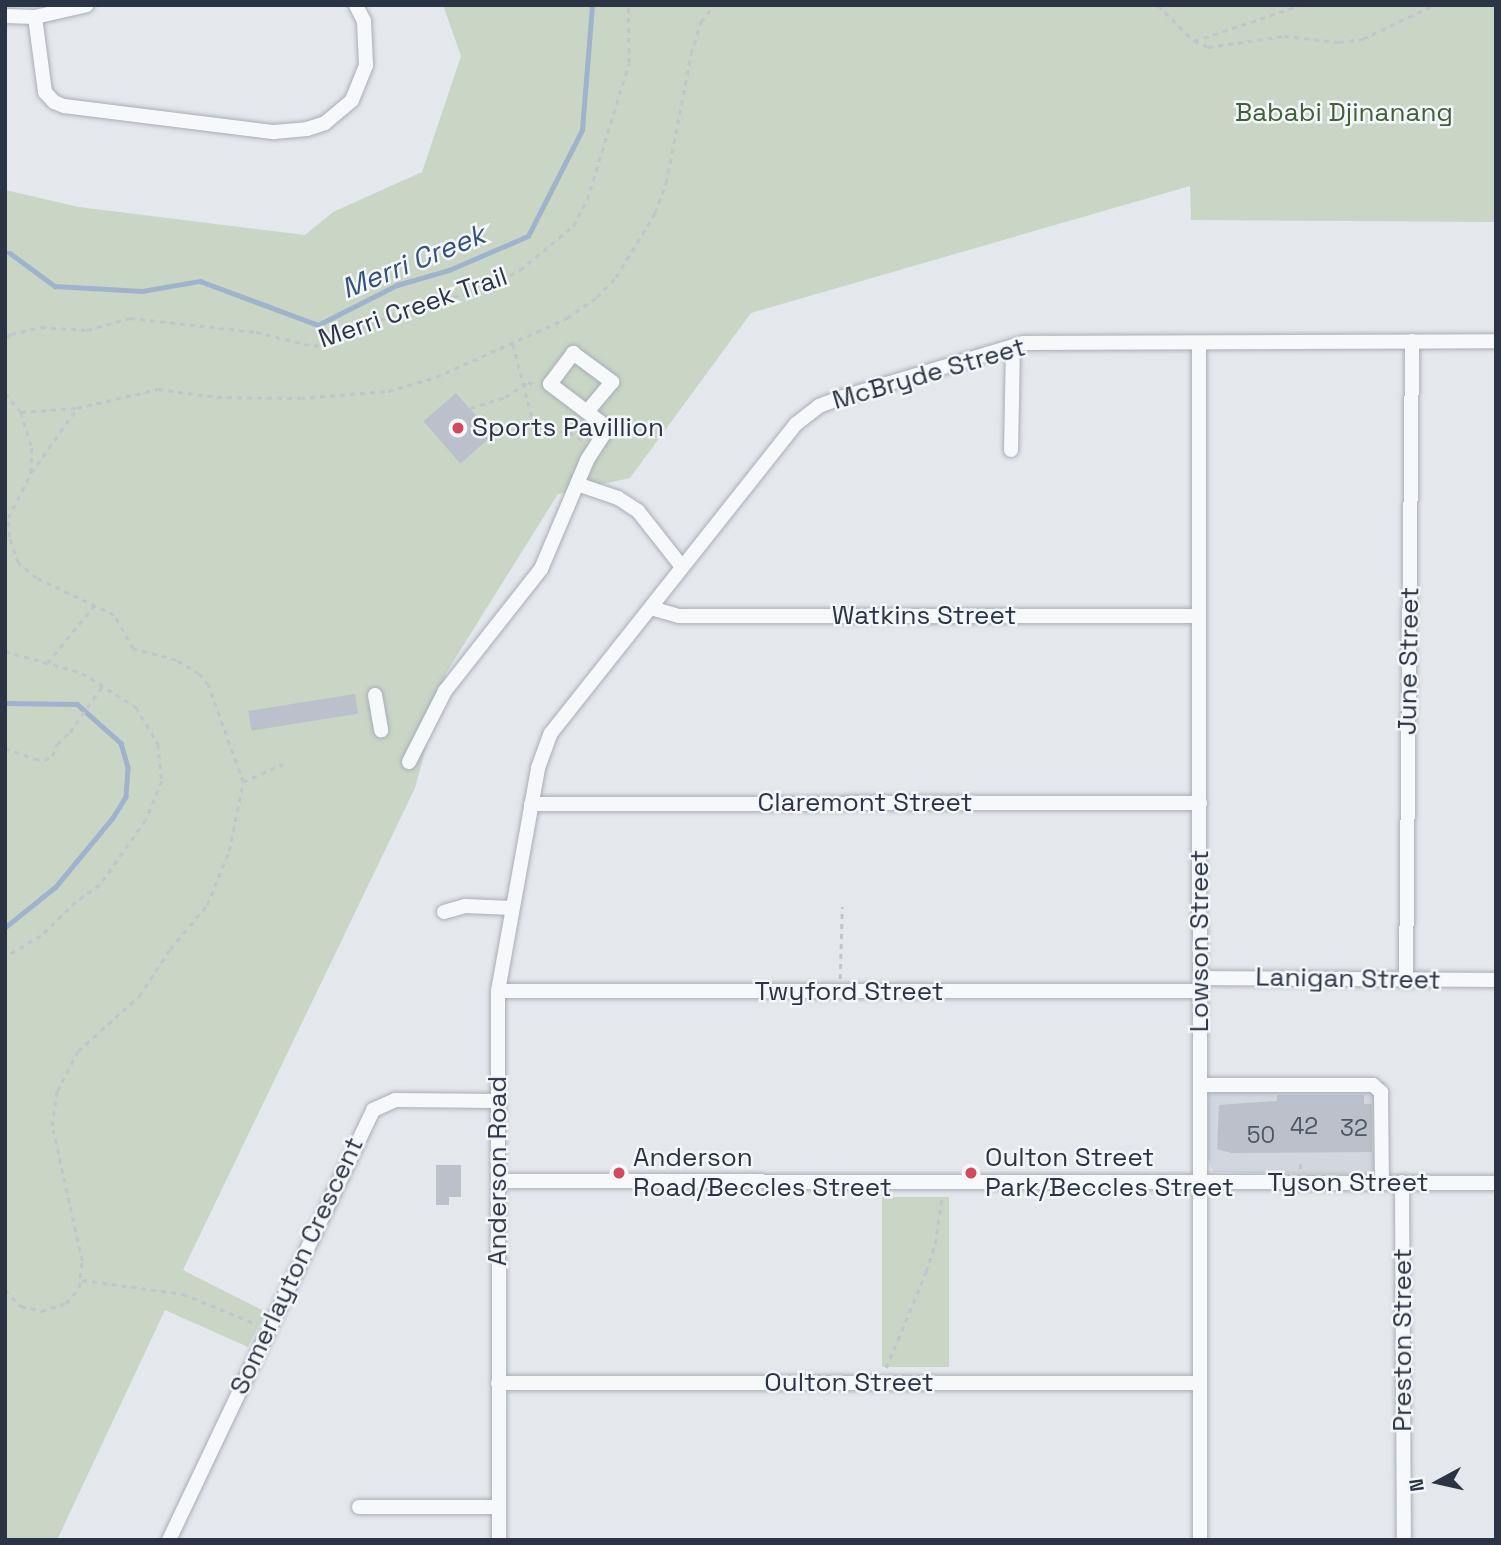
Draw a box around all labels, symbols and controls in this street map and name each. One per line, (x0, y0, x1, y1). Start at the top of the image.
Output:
park label: Bababi Djinanang (1235, 97, 1453, 129)
water label: Merri Creek (336, 217, 490, 305)
street label: Merri Creek Trail (314, 261, 512, 355)
street label: McBryde Street (829, 332, 1029, 416)
place label: Sports Pavillion (472, 412, 664, 444)
marker: Sports Pavillion (450, 420, 466, 436)
street label: June Street (1392, 587, 1426, 735)
street label: Watkins Street (832, 600, 1016, 632)
street label: Claremont Street (758, 787, 972, 819)
street label: Lowson Street (1184, 850, 1216, 1032)
street label: Lanigan Street (1255, 962, 1441, 996)
street label: Twyford Street (754, 976, 944, 1008)
street label: Anderson Road (482, 1076, 514, 1266)
house number: 42 (1290, 1112, 1318, 1140)
house number: 32 (1340, 1114, 1368, 1142)
house number: 50 (1247, 1121, 1275, 1149)
street label: Somerlayton Crescent (224, 1132, 370, 1400)
place label: Anderson Road/Beccles Street (633, 1142, 892, 1204)
place label: Oulton Street Park/Beccles Street (985, 1142, 1234, 1204)
marker: Anderson Road/Beccles Street (611, 1165, 627, 1181)
marker: Oulton Street Park/Beccles Street (963, 1165, 979, 1181)
street label: Tyson Street (1267, 1167, 1429, 1199)
street label: Preston Street (1387, 1248, 1419, 1432)
street label: Oulton Street (764, 1367, 934, 1399)
north arrow (1403, 1447, 1473, 1517)
text: N (1403, 1477, 1430, 1493)

